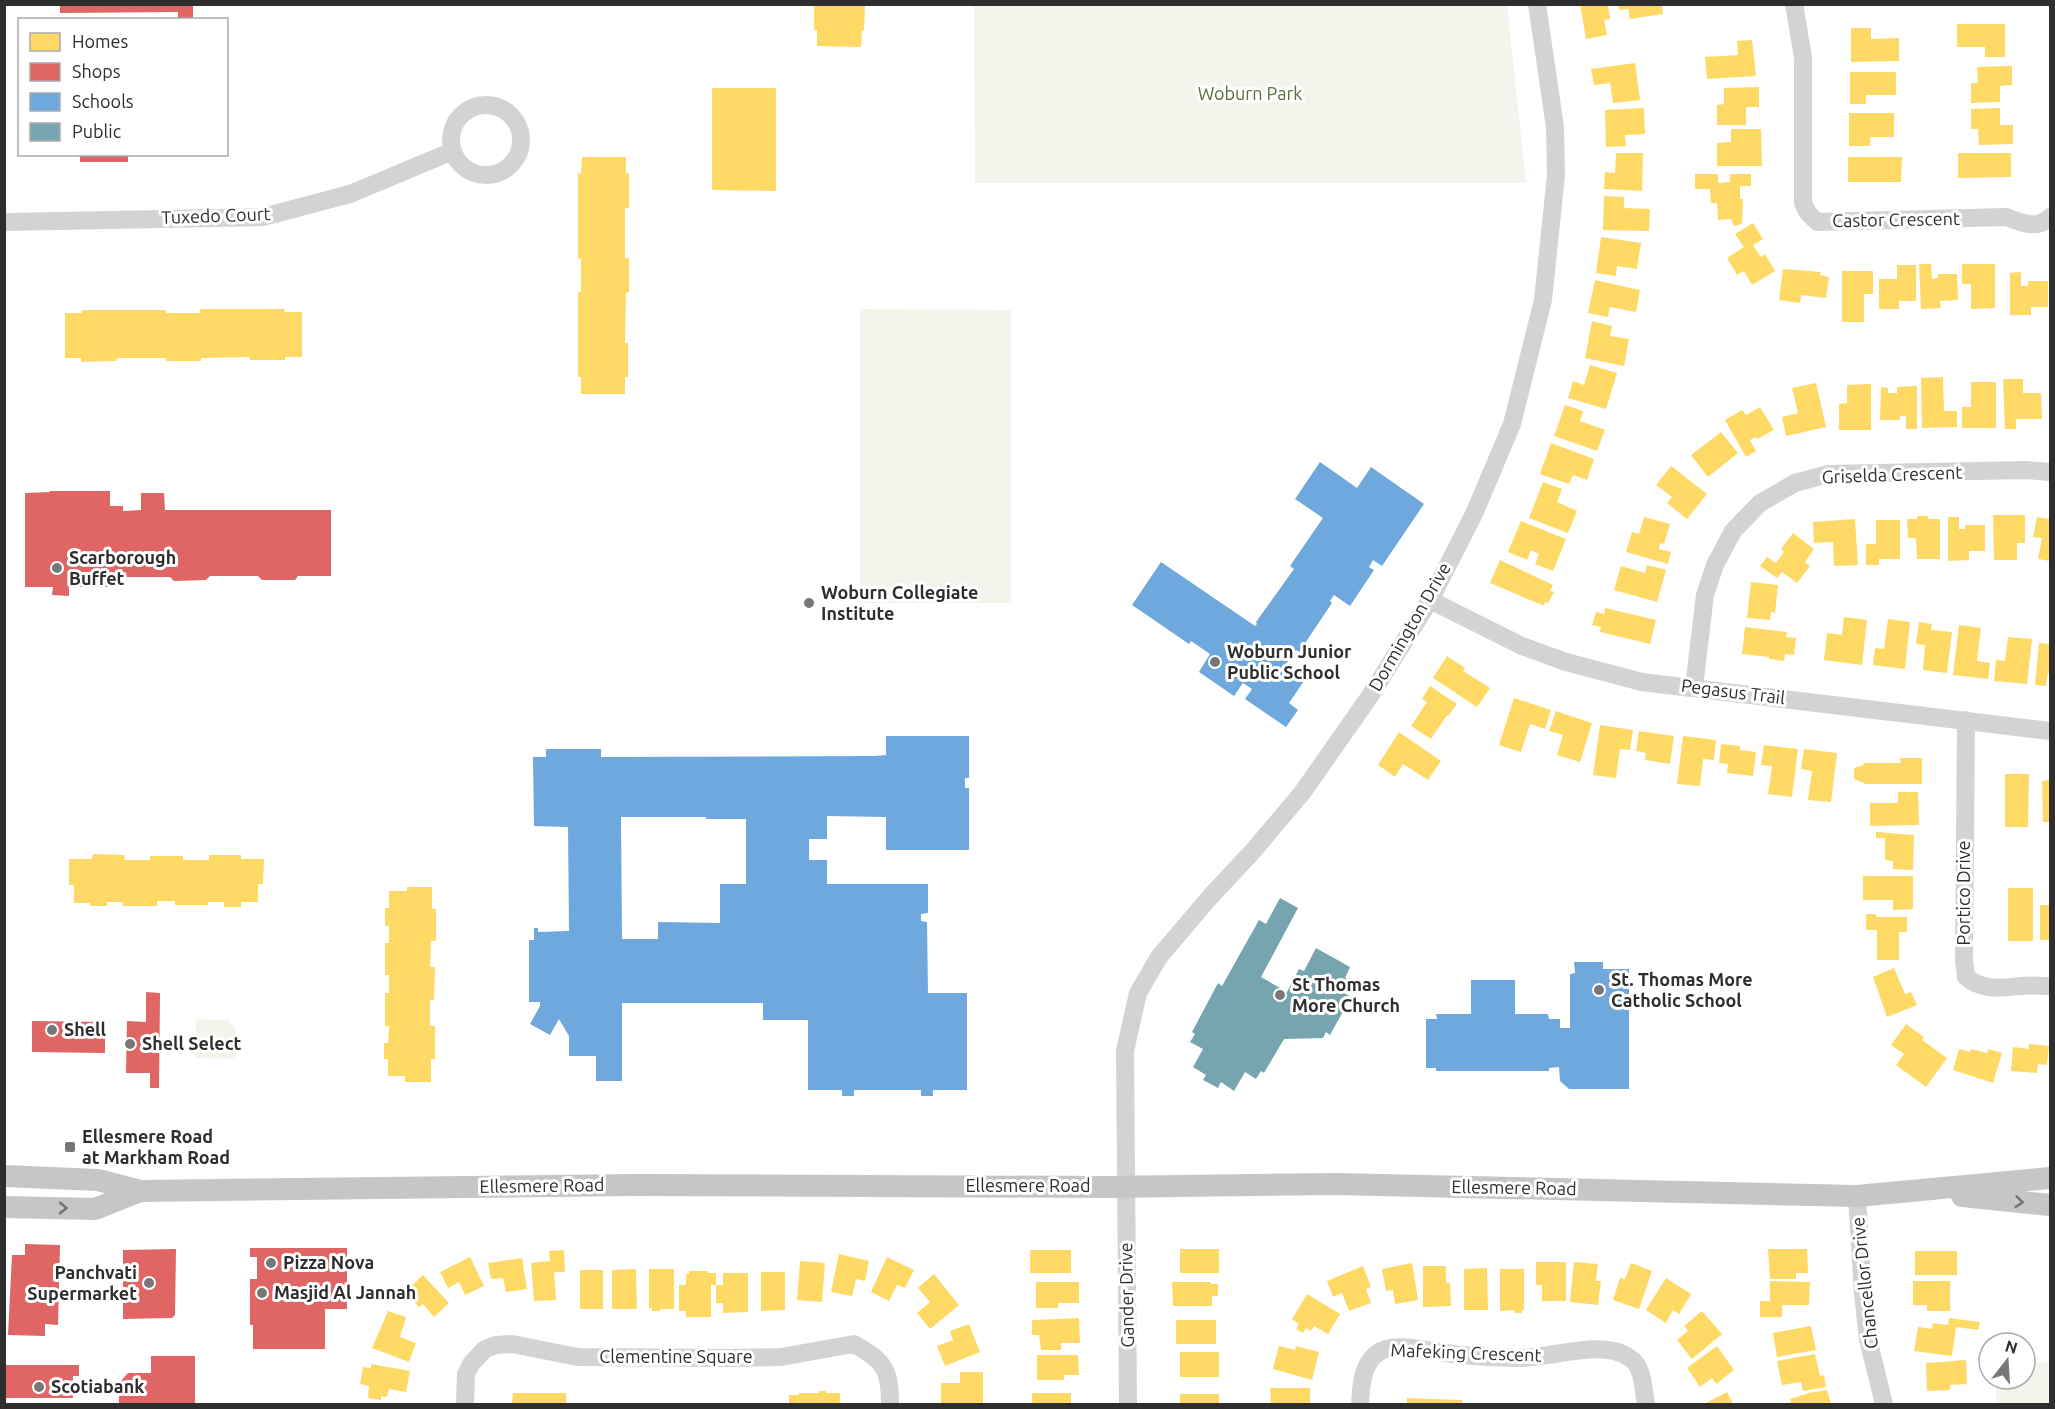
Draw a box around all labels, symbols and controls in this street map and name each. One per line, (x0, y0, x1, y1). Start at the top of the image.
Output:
legend (18, 18, 228, 156)
text: Homes (72, 31, 129, 51)
text: Shops (72, 61, 121, 81)
park label: Woburn Park (1198, 83, 1302, 103)
text: Schools (72, 91, 134, 111)
text: Public (72, 121, 121, 141)
street label: Tuxedo Court (161, 203, 271, 227)
street label: Castor Crescent (1832, 208, 1960, 230)
street label: Griselda Crescent (1821, 462, 1963, 486)
place label: Scarborough Buffet (69, 547, 176, 588)
street label: Dormington Drive (1364, 559, 1454, 694)
marker: Scarborough Buffet (50, 561, 64, 575)
place label: Woburn Collegiate Institute (821, 582, 978, 623)
marker: Woburn Collegiate Institute (802, 596, 816, 610)
place label: Woburn Junior Public School (1227, 641, 1352, 682)
marker: Woburn Junior Public School (1208, 655, 1222, 669)
street label: Pegasus Trail (1680, 675, 1786, 707)
street label: Portico Drive (1953, 841, 1973, 945)
place label: St. Thomas More Catholic School (1611, 969, 1753, 1010)
place label: St Thomas More Church (1292, 974, 1400, 1015)
marker: St. Thomas More Catholic School (1592, 983, 1606, 997)
marker: St Thomas More Church (1273, 988, 1287, 1002)
place label: Shell (64, 1019, 107, 1039)
marker: Shell (45, 1023, 59, 1037)
place label: Shell Select (142, 1033, 242, 1053)
marker: Shell Select (123, 1037, 137, 1051)
place label: Ellesmere Road at Markham Road (82, 1126, 230, 1167)
marker: Ellesmere Road at Markham Road (63, 1140, 77, 1154)
street label: Ellesmere Road (479, 1174, 605, 1196)
street label: Ellesmere Road (965, 1175, 1091, 1195)
street label: Ellesmere Road (1451, 1176, 1577, 1198)
one-way arrow (2015, 1195, 2024, 1208)
one-way arrow (58, 1202, 67, 1215)
street label: Chancellor Drive (1847, 1216, 1881, 1350)
street label: Gander Drive (1115, 1242, 1137, 1348)
place label: Pizza Nova (283, 1252, 374, 1272)
marker: Pizza Nova (264, 1256, 278, 1270)
place label: Panchvati Supermarket (27, 1262, 137, 1303)
marker: Panchvati Supermarket (142, 1276, 156, 1290)
place label: Masjid Al Jannah (274, 1282, 416, 1302)
marker: Masjid Al Jannah (255, 1286, 269, 1300)
north arrow (1977, 1331, 2037, 1391)
text: N (2003, 1336, 2020, 1357)
street label: Mafeking Crescent (1390, 1339, 1542, 1365)
street label: Clementine Square (599, 1346, 753, 1366)
place label: Scotiabank (51, 1376, 144, 1396)
marker: Scotiabank (32, 1380, 46, 1394)

